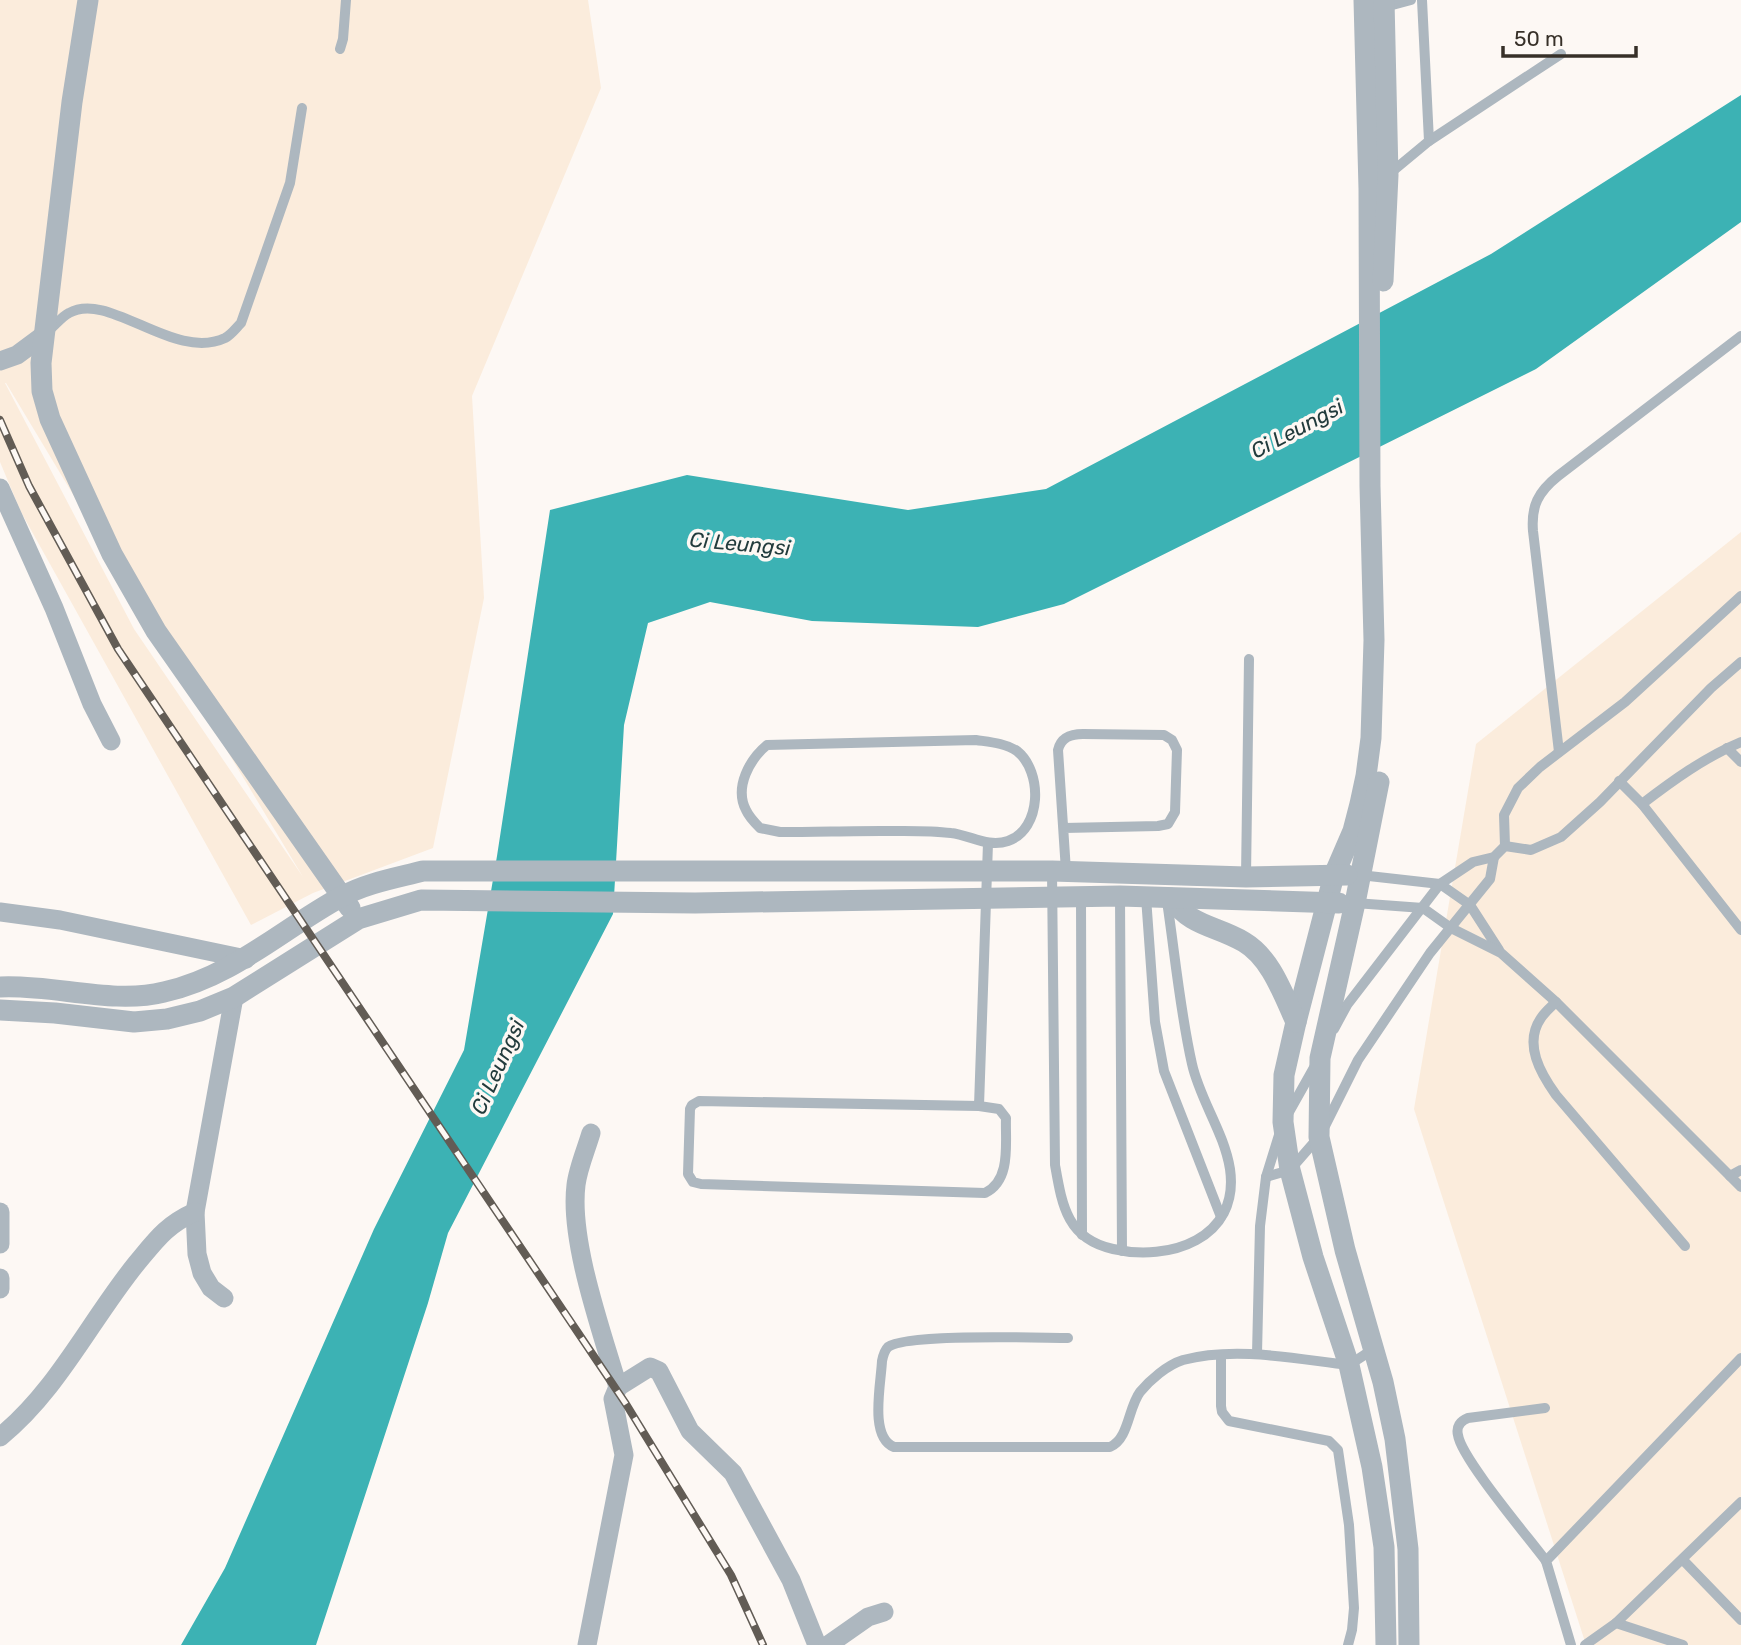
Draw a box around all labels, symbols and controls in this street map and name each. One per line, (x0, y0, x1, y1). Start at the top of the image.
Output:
scale bar (1503, 14, 1636, 58)
text: 50 m (1514, 26, 1564, 51)
water label: Ci Leungsi (1246, 393, 1348, 463)
water label: Ci Leungsi (689, 527, 792, 560)
water label: Ci Leungsi (466, 1015, 530, 1118)

